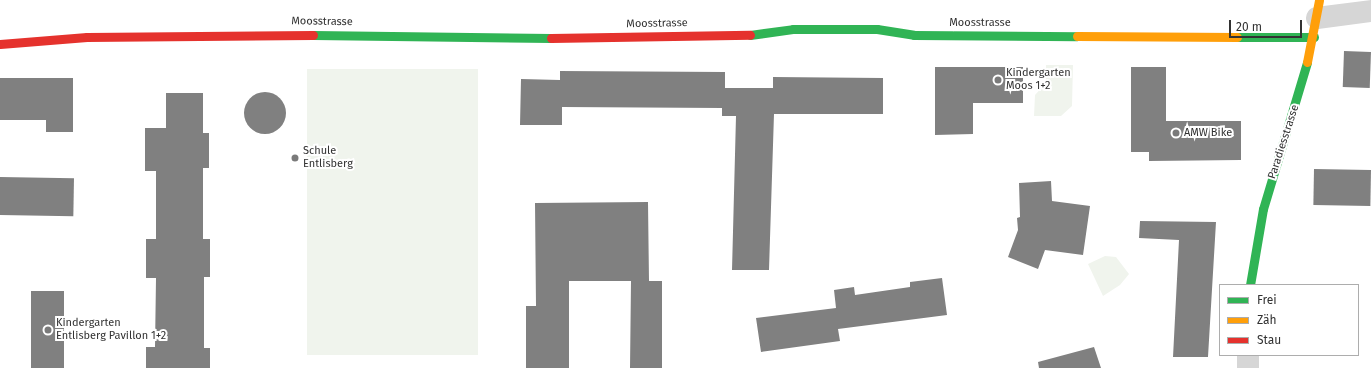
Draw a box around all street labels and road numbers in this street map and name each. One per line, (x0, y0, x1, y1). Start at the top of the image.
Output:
street label: Moosstrasse (291, 15, 353, 29)
street label: Moosstrasse (949, 16, 1011, 30)
street label: Moosstrasse (626, 17, 688, 31)
street label: Paradiesstrasse (1266, 103, 1302, 181)

